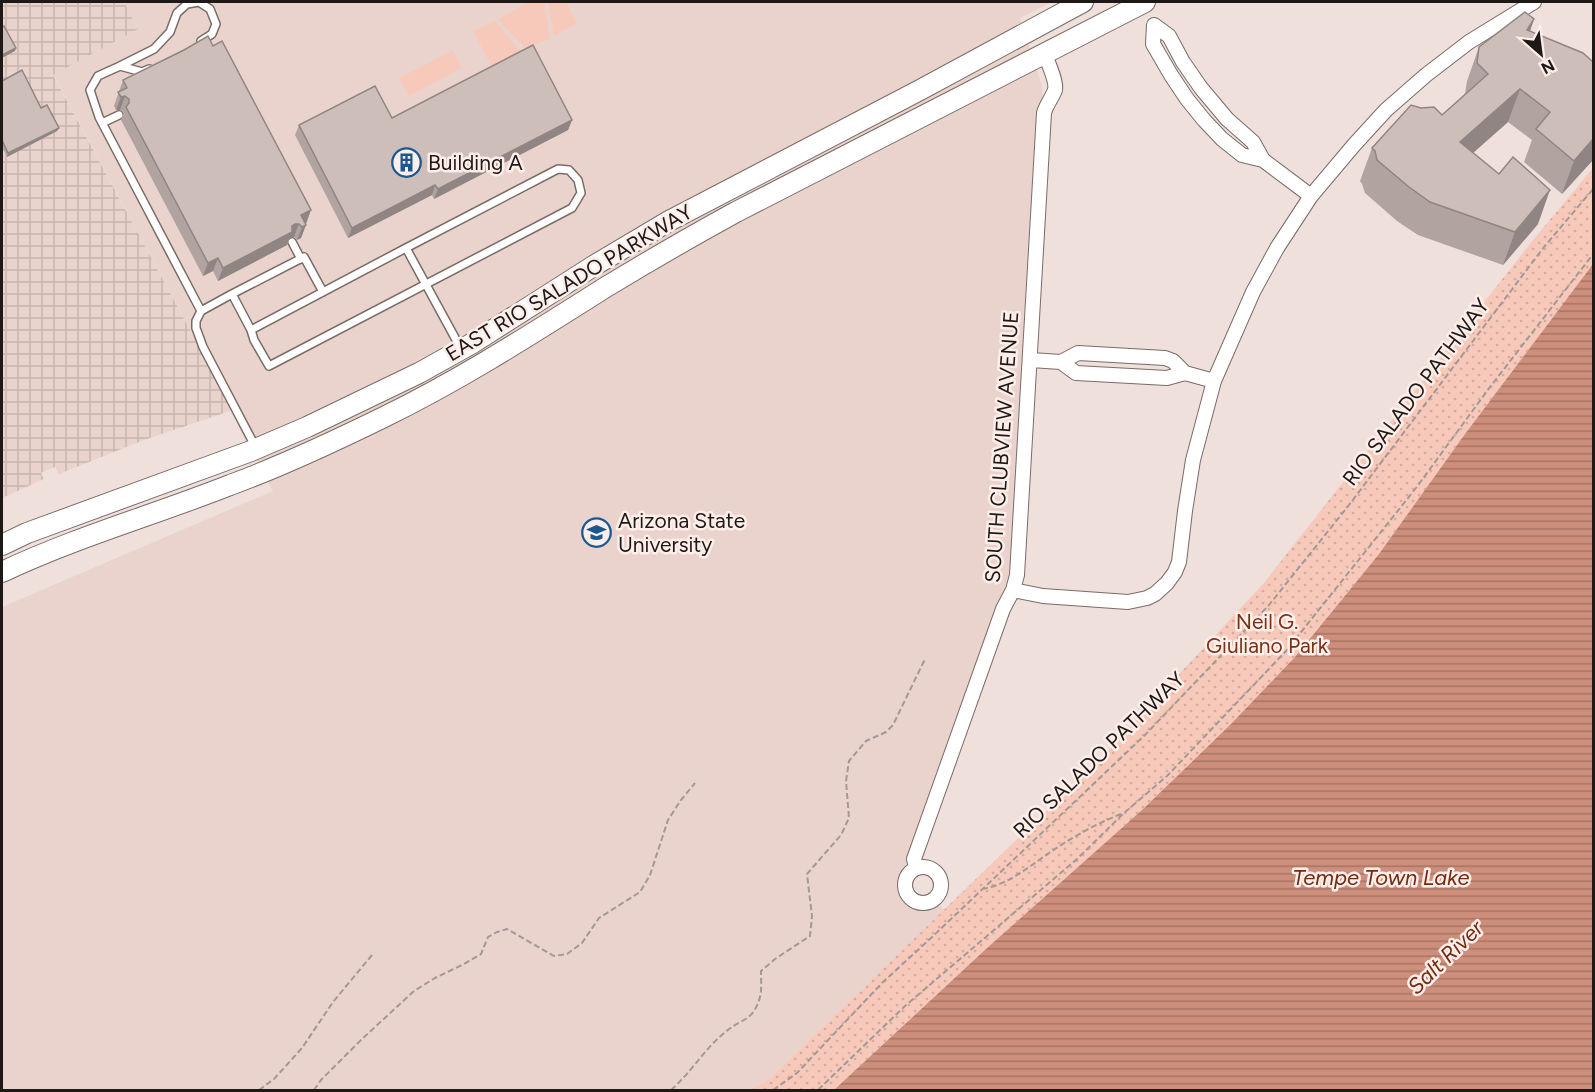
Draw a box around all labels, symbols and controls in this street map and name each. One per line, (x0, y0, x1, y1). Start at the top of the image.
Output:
north arrow (1511, 24, 1571, 84)
text: N (1538, 56, 1558, 78)
building icon: Building A (391, 147, 423, 179)
place label: Building A (428, 150, 523, 175)
street label: EAST RIO SALADO PARKWAY (441, 199, 697, 366)
street label: RIO SALADO PATHWAY (1337, 293, 1494, 490)
street label: SOUTH CLUBVIEW AVENUE (980, 310, 1023, 583)
place label: Arizona State University (618, 508, 745, 557)
school or university icon: Arizona State University (581, 517, 613, 549)
park label: Neil G. Giuliano Park (1206, 609, 1329, 658)
street label: RIO SALADO PATHWAY (1008, 666, 1190, 843)
water label: Tempe Town Lake (1292, 864, 1470, 891)
water label: Salt River (1402, 914, 1490, 1000)

